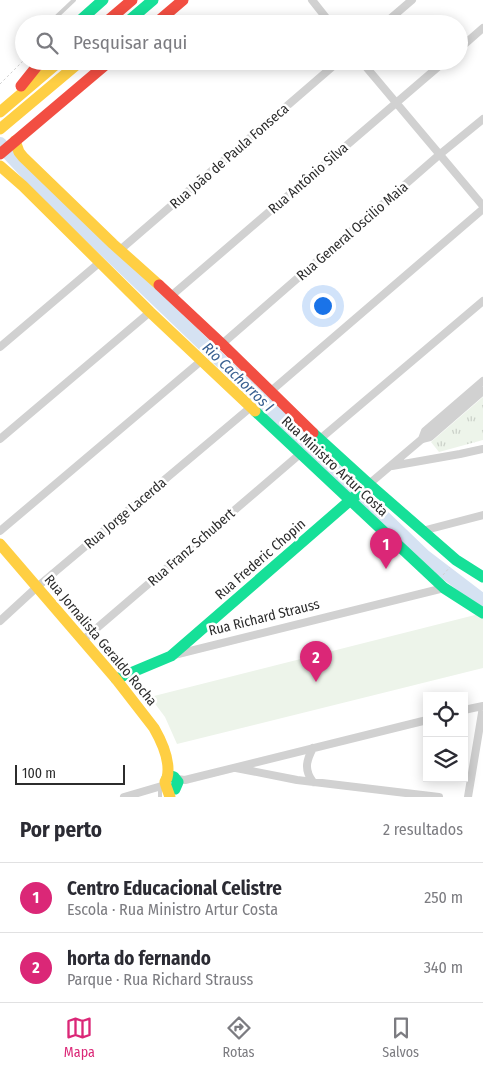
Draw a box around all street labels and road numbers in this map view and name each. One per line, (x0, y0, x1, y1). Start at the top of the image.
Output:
street label: Rua João de Paula Fonseca (166, 100, 292, 213)
street label: Rua Antônio Silva (265, 139, 352, 218)
street label: Rua General Oscilio Maia (293, 178, 412, 284)
street label: Rua Ministro Artur Costa (278, 413, 391, 520)
street label: Rua Jorge Lacerda (81, 474, 170, 553)
street label: Rua Franz Schubert (144, 505, 239, 590)
street label: Rua Frederic Chopin (212, 515, 309, 603)
street label: Rua Jornalista Geraldo Rocha (41, 571, 161, 709)
street label: Rua Richard Strauss (207, 595, 321, 639)

